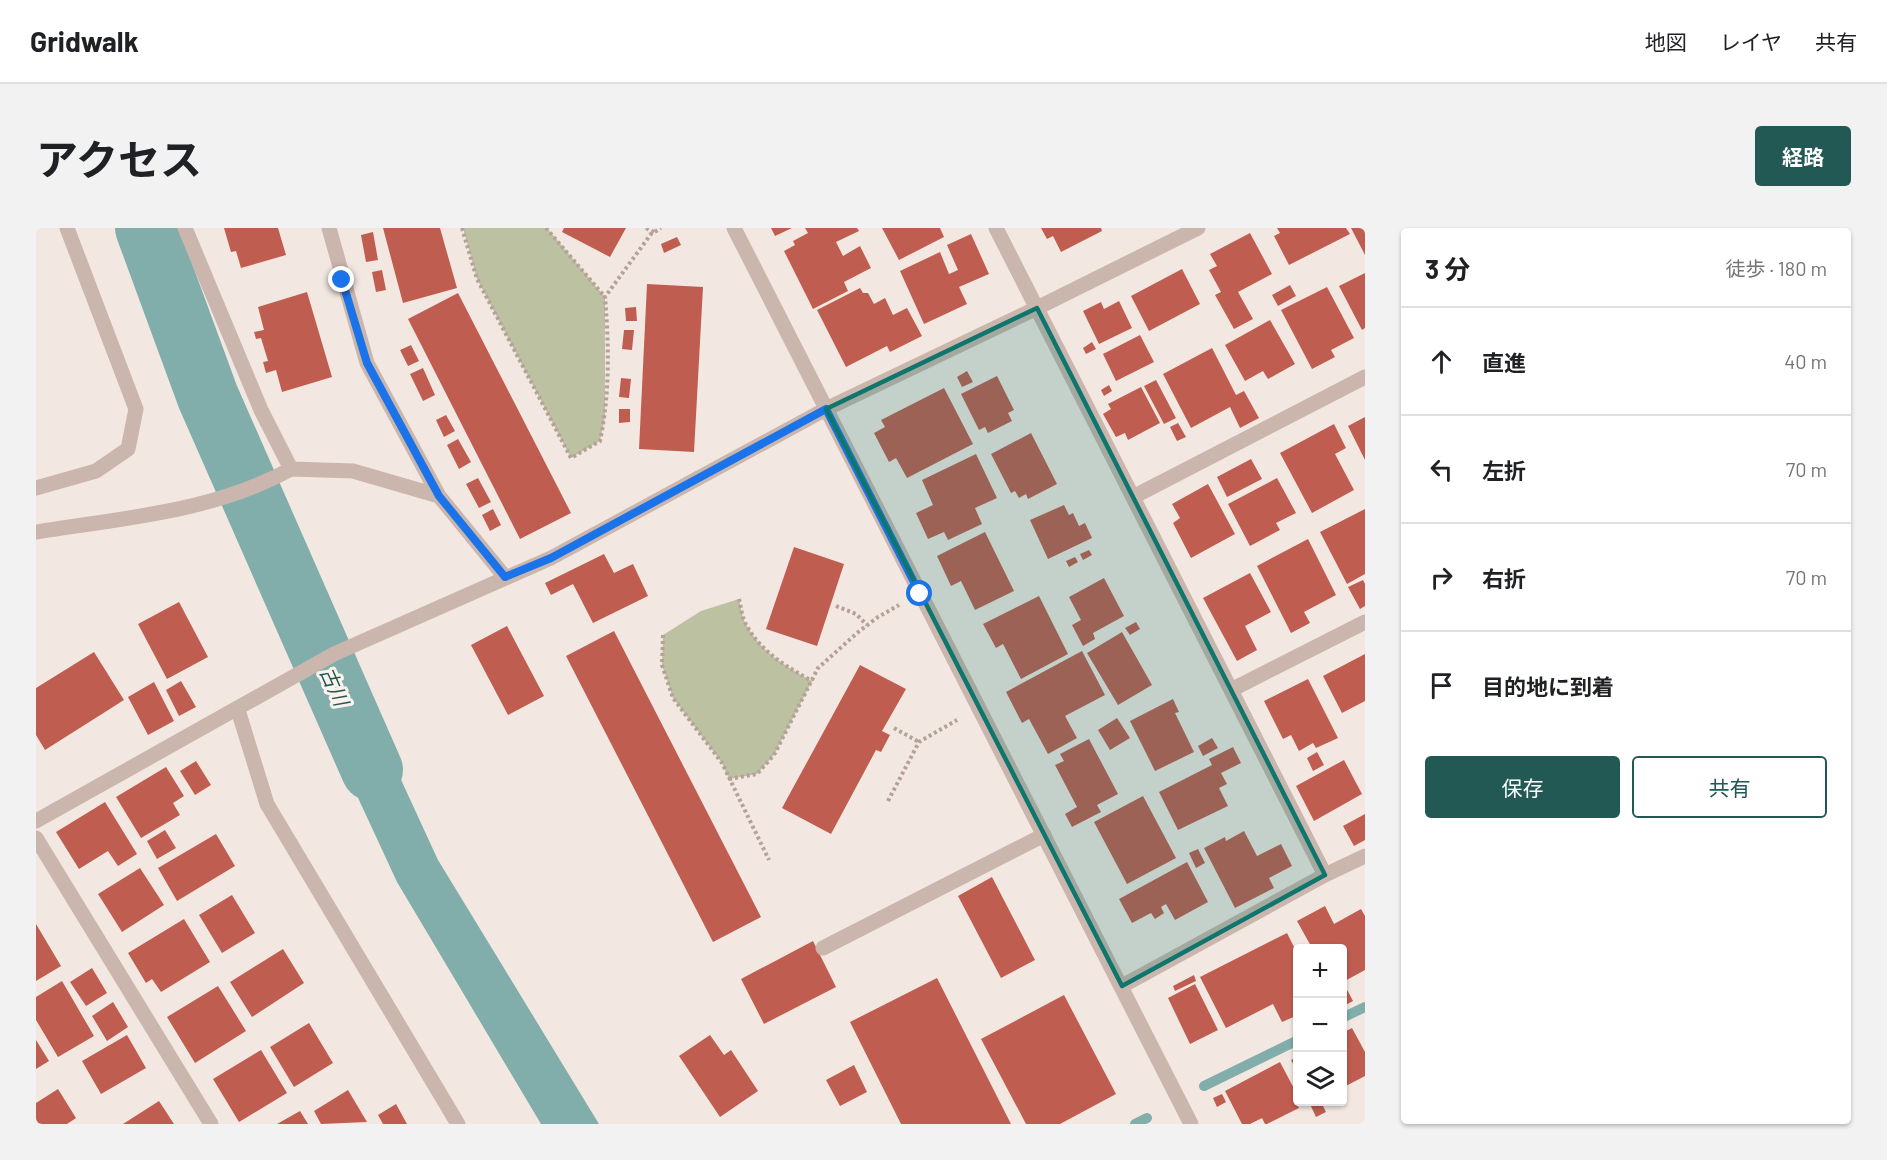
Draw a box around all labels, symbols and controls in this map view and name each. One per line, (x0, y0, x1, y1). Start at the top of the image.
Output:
text: Gridwalk (30, 24, 139, 58)
text: 地図 (1645, 29, 1687, 54)
text: レイヤ (1720, 29, 1782, 54)
text: 共有 (1815, 29, 1857, 54)
button: 経路 (1755, 126, 1851, 186)
text: アクセス (36, 133, 202, 183)
text: 3 分 (1425, 253, 1470, 284)
text: 徒歩 · 180 m (1726, 256, 1827, 280)
route end (328, 266, 354, 292)
icon: ahead (1425, 345, 1458, 378)
text: 直進 (1482, 349, 1526, 375)
text: 40 m (1784, 349, 1827, 373)
icon: left (1425, 453, 1458, 486)
text: 左折 (1482, 457, 1526, 483)
text: 70 m (1786, 457, 1827, 481)
icon: right (1425, 561, 1458, 594)
text: 右折 (1482, 565, 1526, 591)
text: 70 m (1786, 565, 1827, 589)
route start (906, 580, 932, 606)
water label: 古川 (316, 663, 355, 711)
icon: arrive (1425, 669, 1458, 702)
text: 目的地に到着 (1482, 673, 1614, 699)
button: 保存 (1425, 756, 1620, 818)
button: 共有 (1632, 756, 1827, 818)
map controls (1293, 944, 1347, 1106)
button: + (1293, 944, 1347, 998)
button: − (1293, 998, 1347, 1052)
button: layers (1293, 1052, 1347, 1106)

